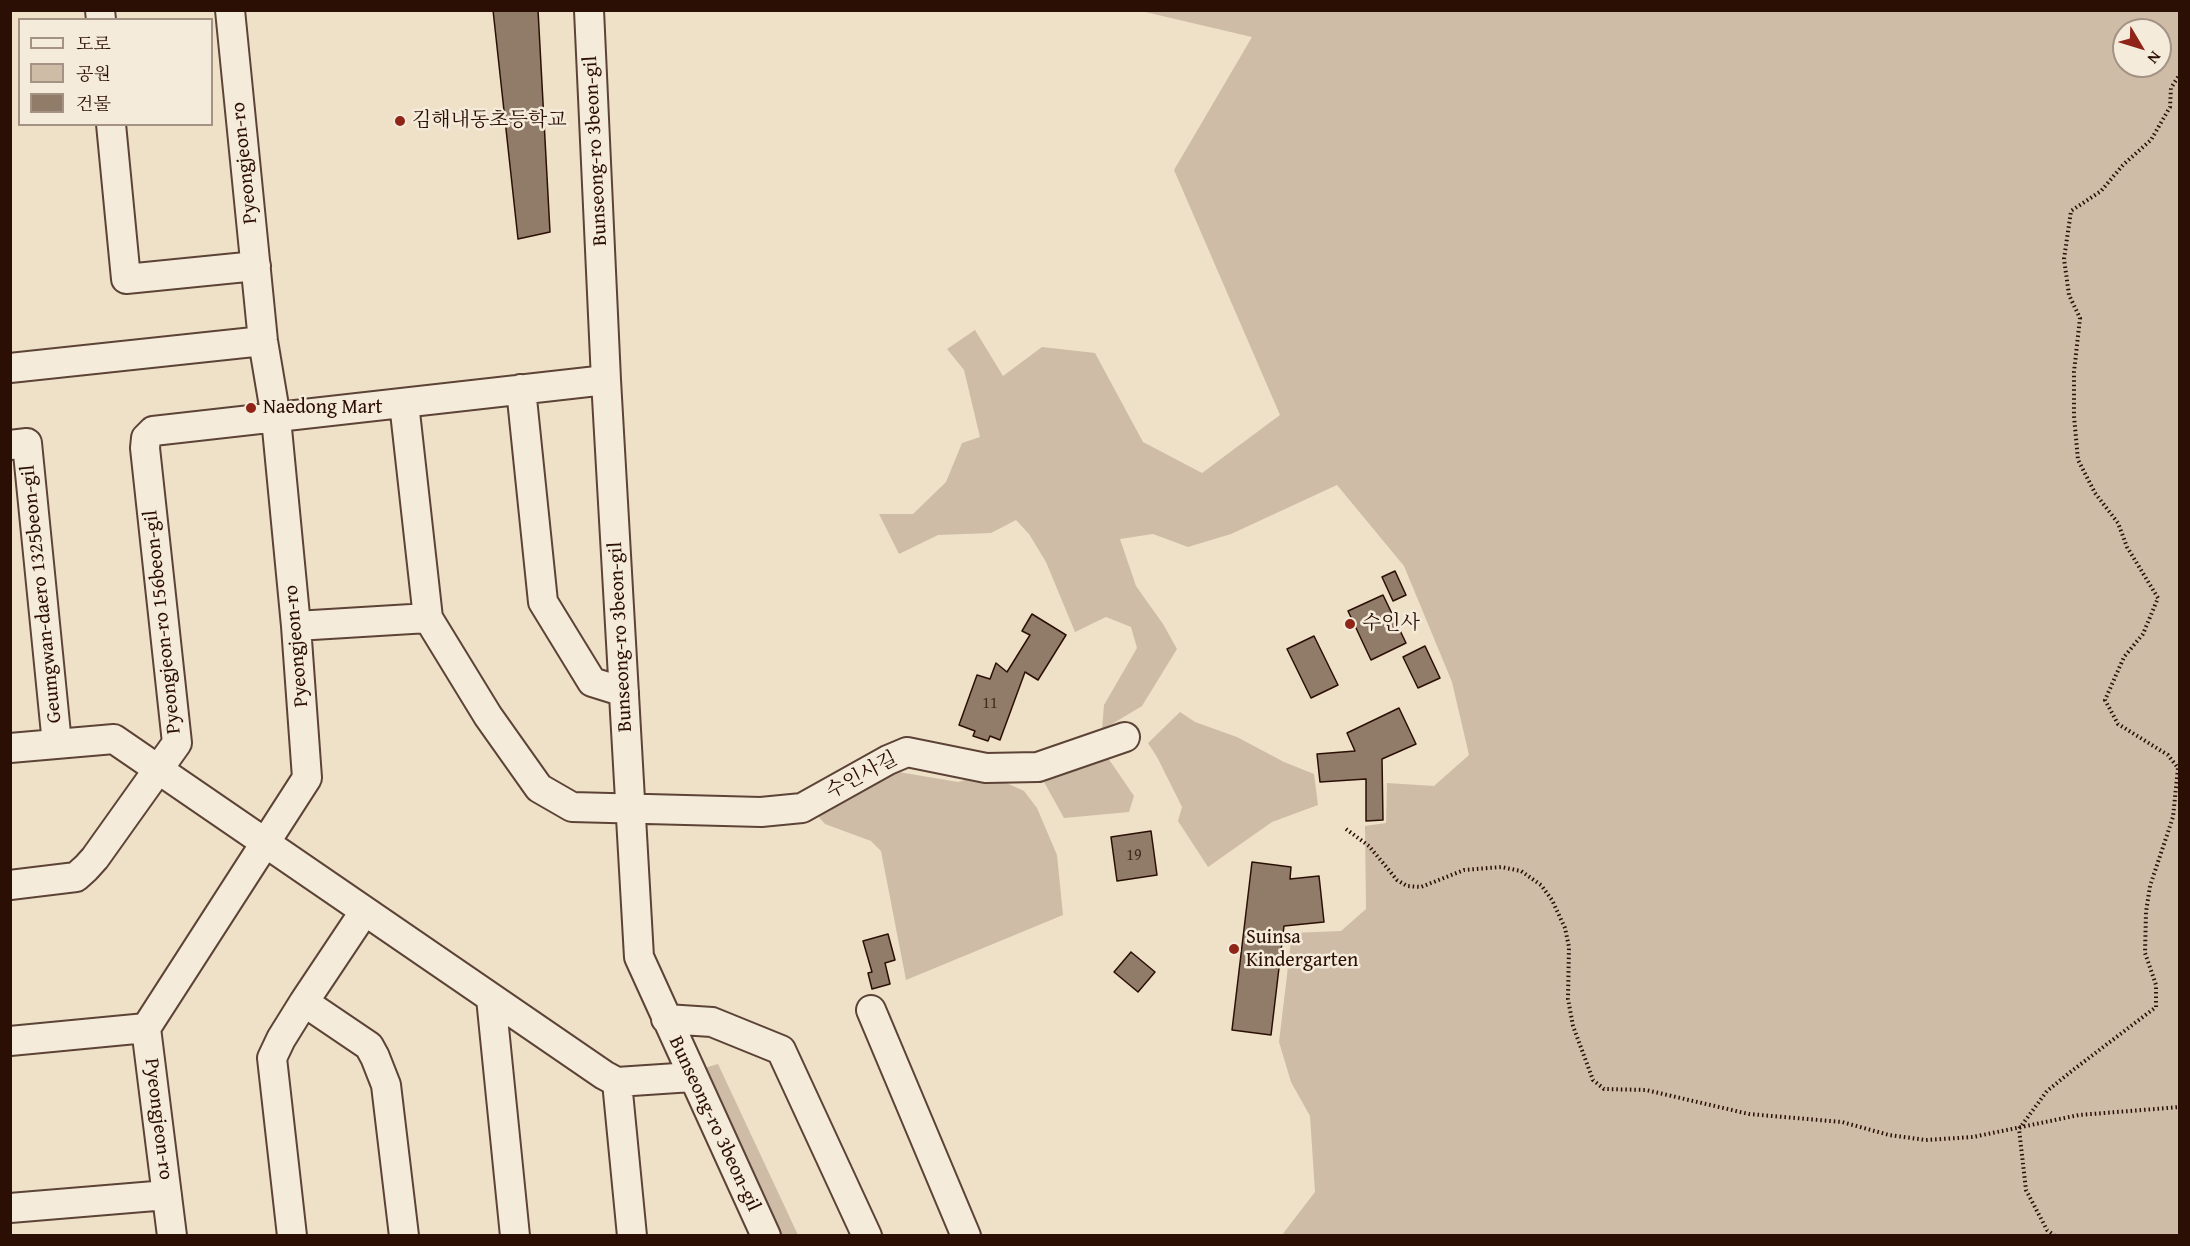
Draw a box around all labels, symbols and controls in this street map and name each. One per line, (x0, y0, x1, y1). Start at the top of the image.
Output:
legend (18, 18, 213, 126)
north arrow (2112, 18, 2172, 78)
text: 도로 (76, 30, 111, 57)
text: N (2142, 46, 2167, 69)
street label: Bunseong-ro 3beon-gil (579, 55, 613, 247)
text: 공원 (76, 60, 111, 87)
text: 건물 (76, 90, 111, 117)
street label: Pyeongjeon-ro (227, 101, 263, 225)
place label: 김해내동초등학교 (412, 109, 567, 133)
marker: 김해내동초등학교 (393, 114, 407, 128)
place label: Naedong Mart (263, 396, 383, 420)
marker: Naedong Mart (244, 401, 258, 415)
street label: Geumgwan-daero 1325beon-gil (17, 464, 67, 724)
street label: Pyeongjeon-ro 156beon-gil (139, 509, 187, 735)
street label: Bunseong-ro 3beon-gil (604, 541, 638, 733)
street label: Pyeongjeon-ro (280, 584, 314, 708)
place label: 수인사 (1362, 612, 1420, 636)
marker: 수인사 (1343, 617, 1357, 631)
house number: 11 (982, 694, 998, 714)
street label: 수인사길 (822, 747, 902, 805)
house number: 19 (1126, 846, 1142, 866)
place label: Suinsa Kindergarten (1246, 926, 1358, 973)
marker: Suinsa Kindergarten (1227, 942, 1241, 956)
street label: Bunseong-ro 3beon-gil (663, 1033, 765, 1215)
street label: Pyeongjeon-ro (139, 1057, 177, 1181)

